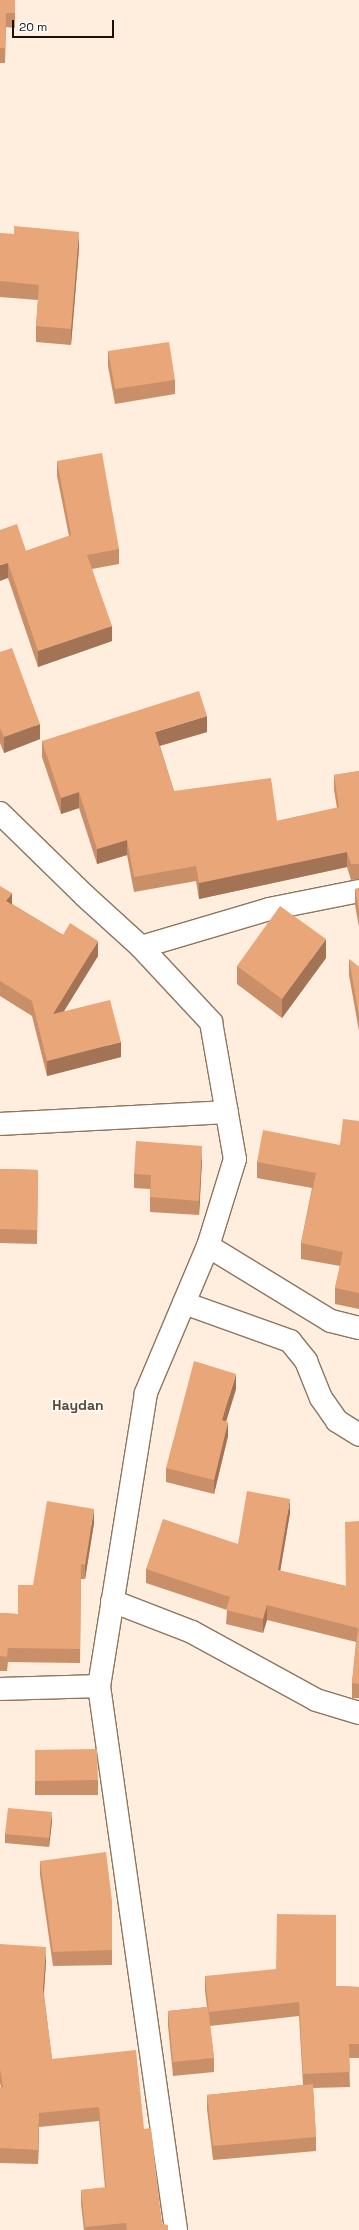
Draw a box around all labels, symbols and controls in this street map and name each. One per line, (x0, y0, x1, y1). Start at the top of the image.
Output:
scale bar (14, 12, 116, 38)
text: 20 m (19, 19, 47, 35)
district label: Haydan (52, 1397, 104, 1413)

